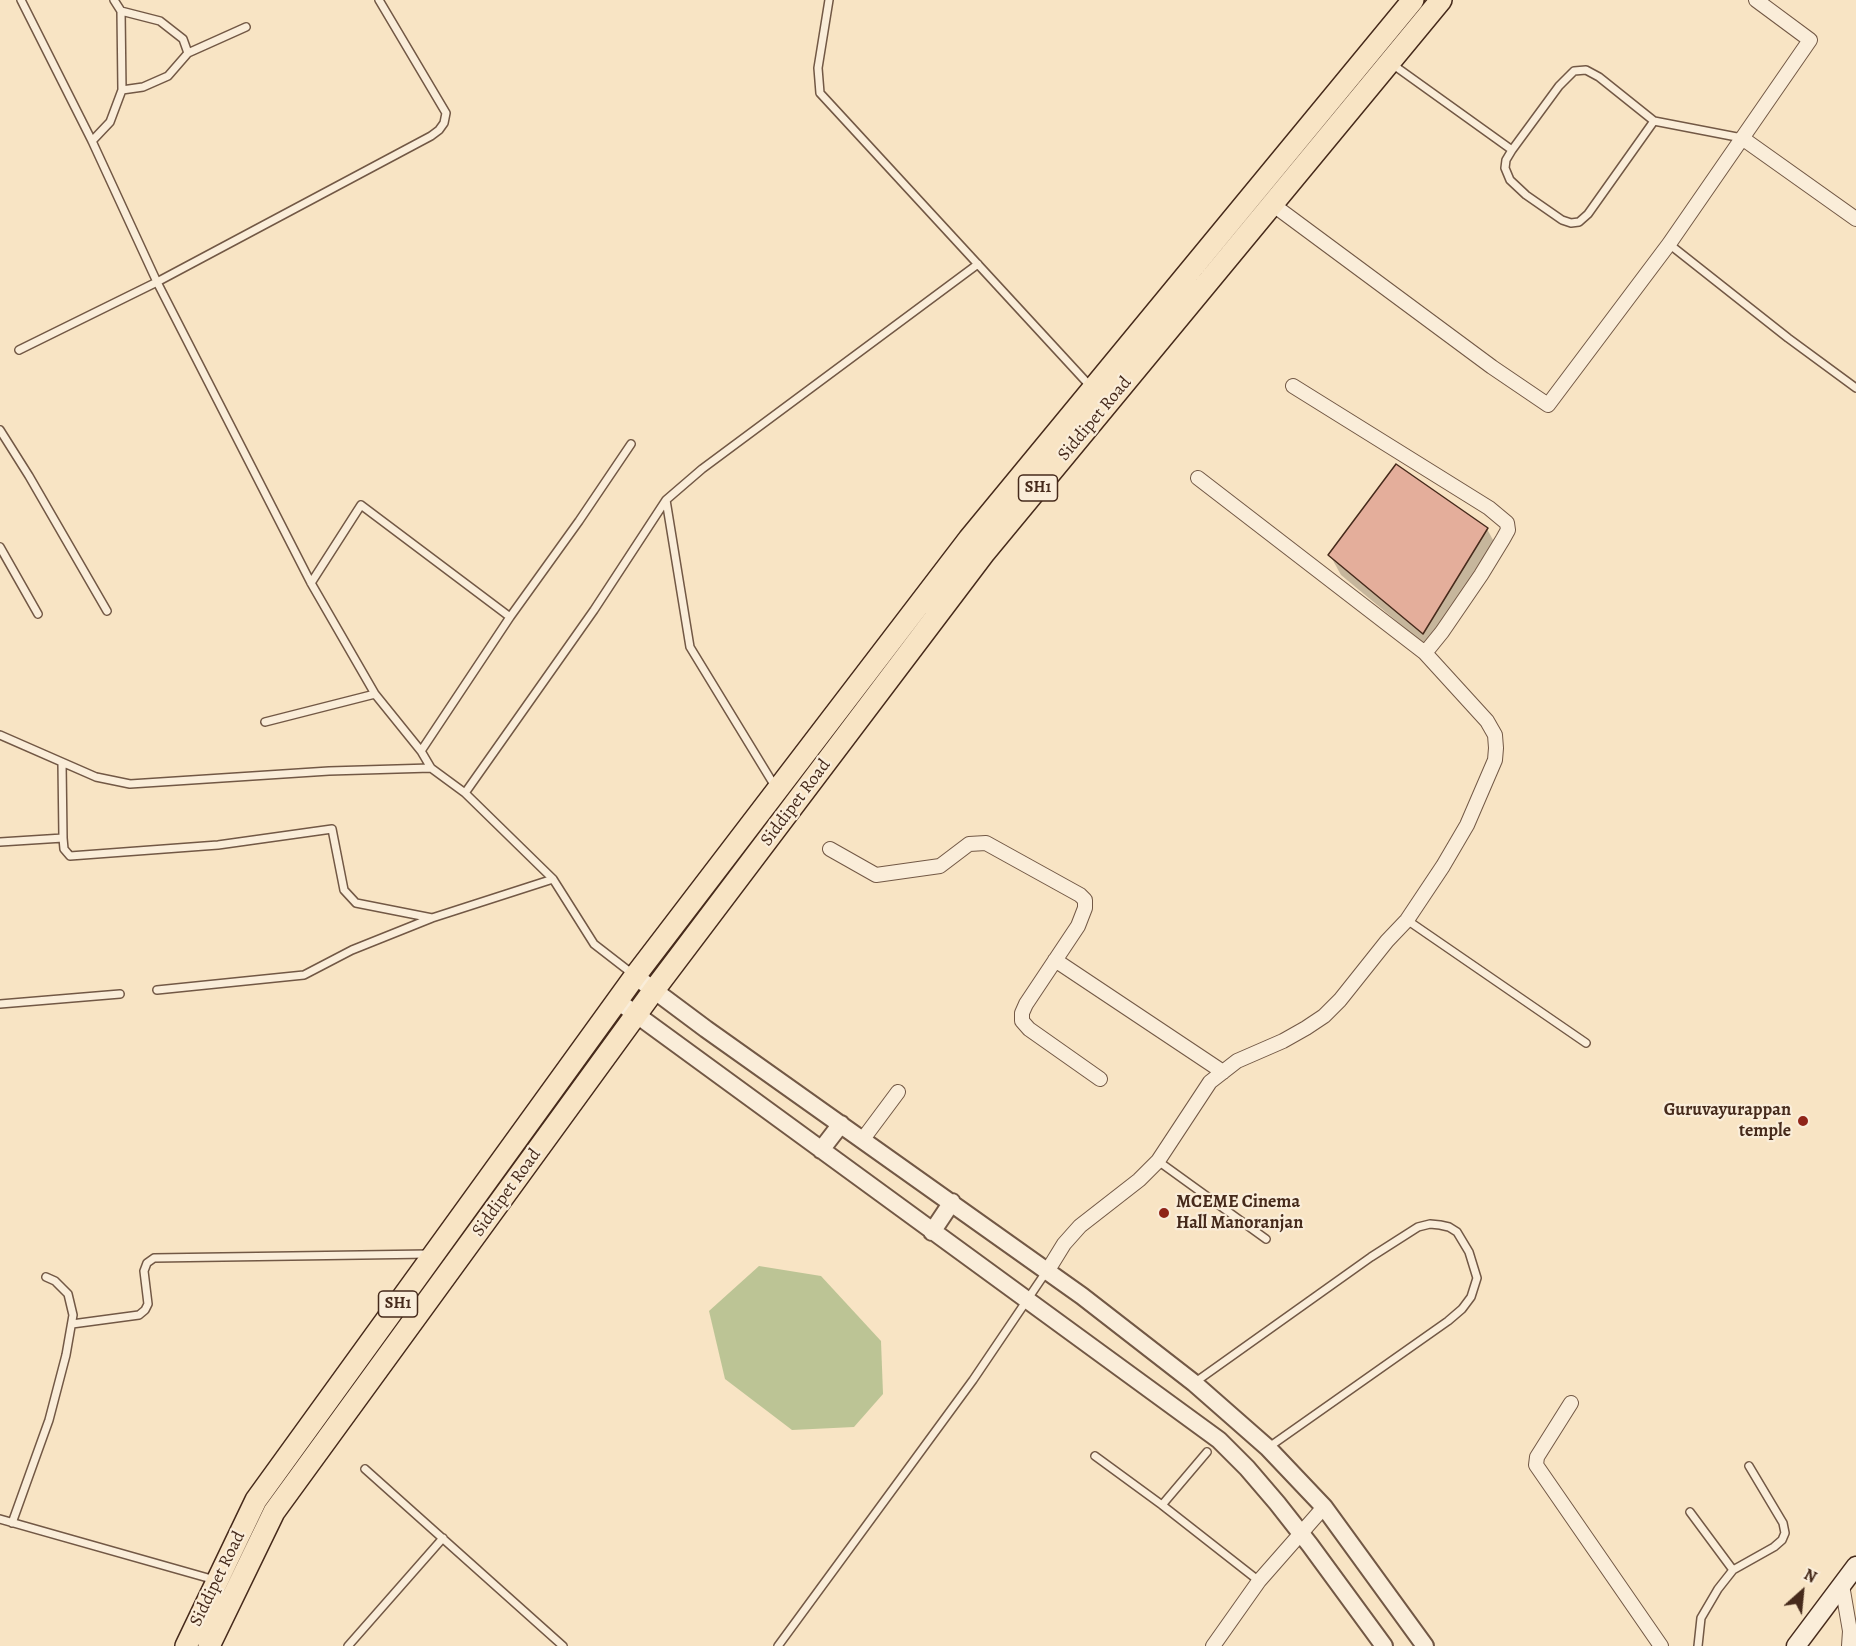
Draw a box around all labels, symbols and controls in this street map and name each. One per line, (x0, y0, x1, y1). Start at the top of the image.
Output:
street label: Siddipet Road (1053, 372, 1137, 466)
road number: SH1 (1018, 475, 1058, 501)
street label: Siddipet Road (756, 755, 836, 851)
place label: Guruvayurappan temple (1664, 1100, 1791, 1142)
marker: Guruvayurappan temple (1796, 1114, 1810, 1128)
street label: Siddipet Road (468, 1145, 546, 1241)
place label: MCEME Cinema Hall Manoranjan (1176, 1192, 1303, 1234)
marker: MCEME Cinema Hall Manoranjan (1157, 1206, 1171, 1220)
road number: SH1 (378, 1291, 418, 1317)
street label: Siddipet Road (186, 1528, 250, 1630)
north arrow (1772, 1562, 1832, 1622)
text: N (1800, 1564, 1820, 1588)

